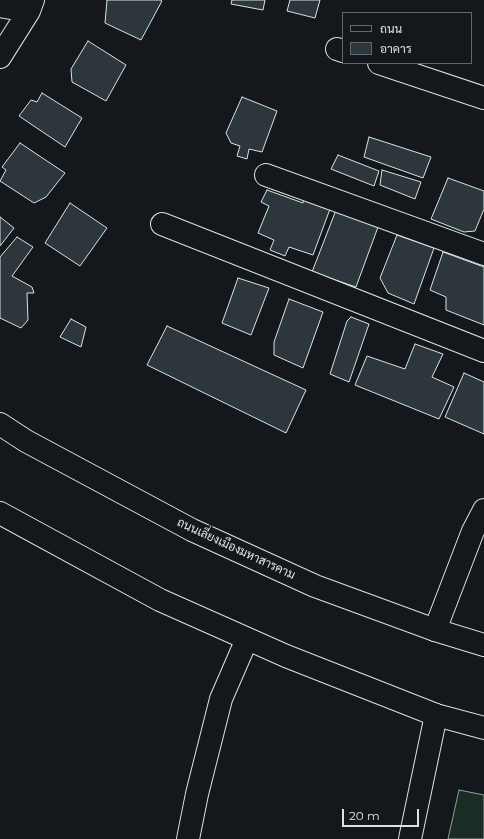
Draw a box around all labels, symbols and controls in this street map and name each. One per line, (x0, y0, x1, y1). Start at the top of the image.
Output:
legend (342, 12, 472, 64)
text: ถนน (380, 21, 402, 36)
text: อาคาร (380, 41, 412, 56)
street label: ถนนเลี่ยงเมืองมหาสารคาม (175, 515, 297, 583)
scale bar (344, 801, 421, 827)
text: 20 m (349, 808, 380, 823)

